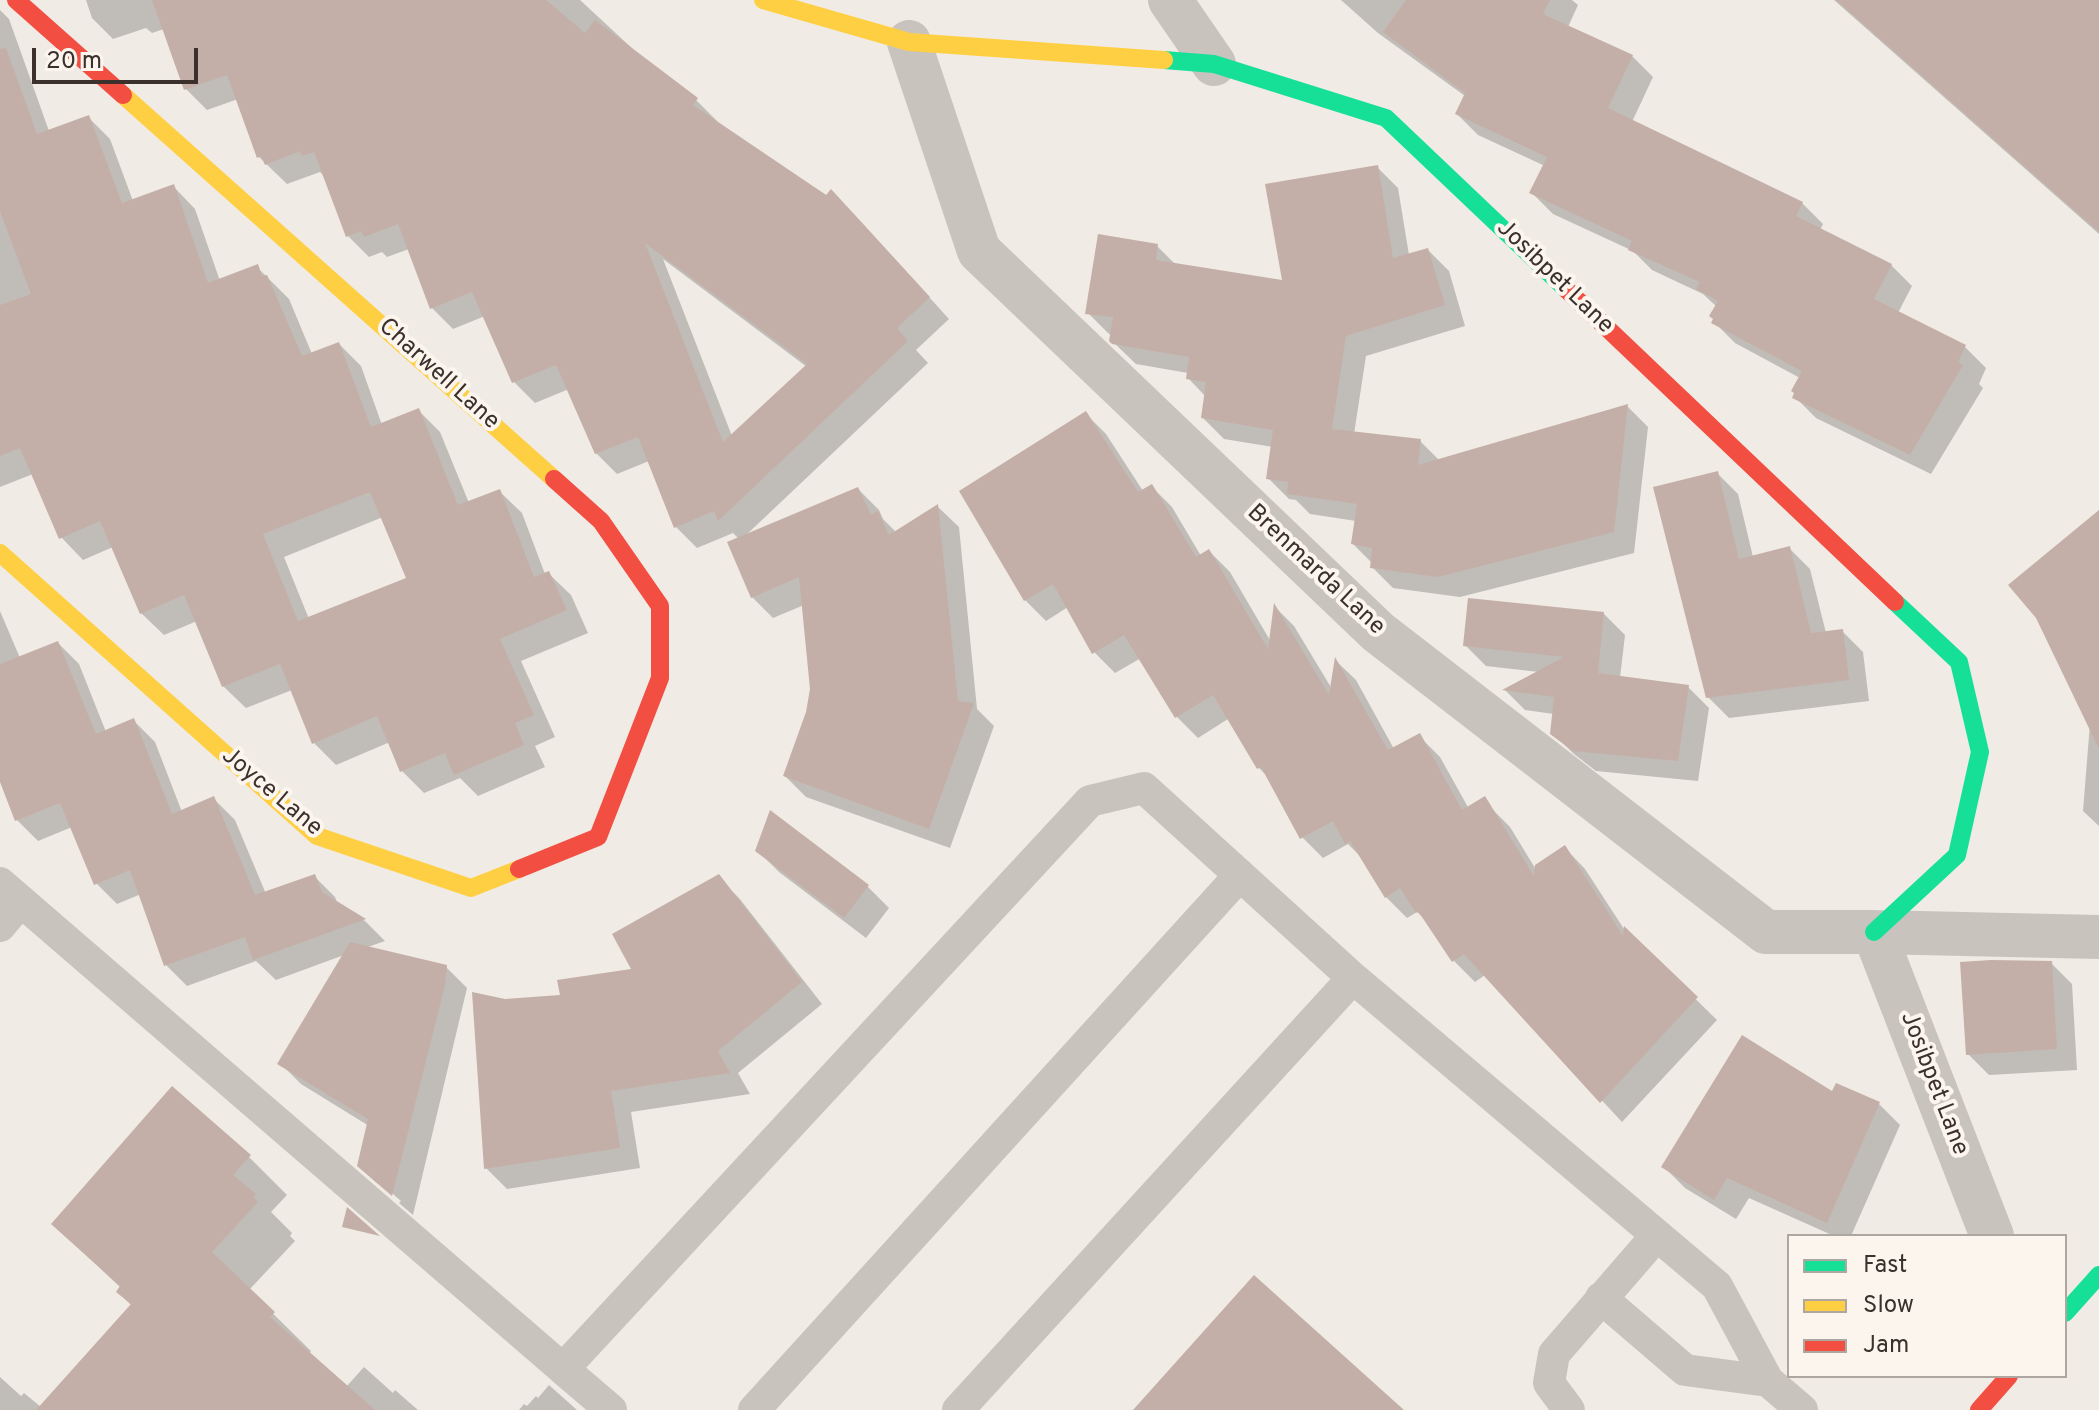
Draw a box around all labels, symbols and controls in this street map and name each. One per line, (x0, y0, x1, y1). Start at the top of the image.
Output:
scale bar (36, 32, 202, 82)
text: 20 m (46, 47, 102, 77)
street label: Josibpet Lane (1490, 215, 1618, 341)
street label: Charwell Lane (372, 313, 504, 437)
street label: Brenmarda Lane (1240, 500, 1390, 642)
street label: Joyce Lane (215, 742, 327, 844)
street label: Josibpet Lane (1892, 1008, 1974, 1160)
legend (1787, 1234, 2067, 1378)
text: Fast (1863, 1251, 1907, 1281)
text: Slow (1863, 1291, 1914, 1321)
text: Jam (1863, 1331, 1909, 1361)

